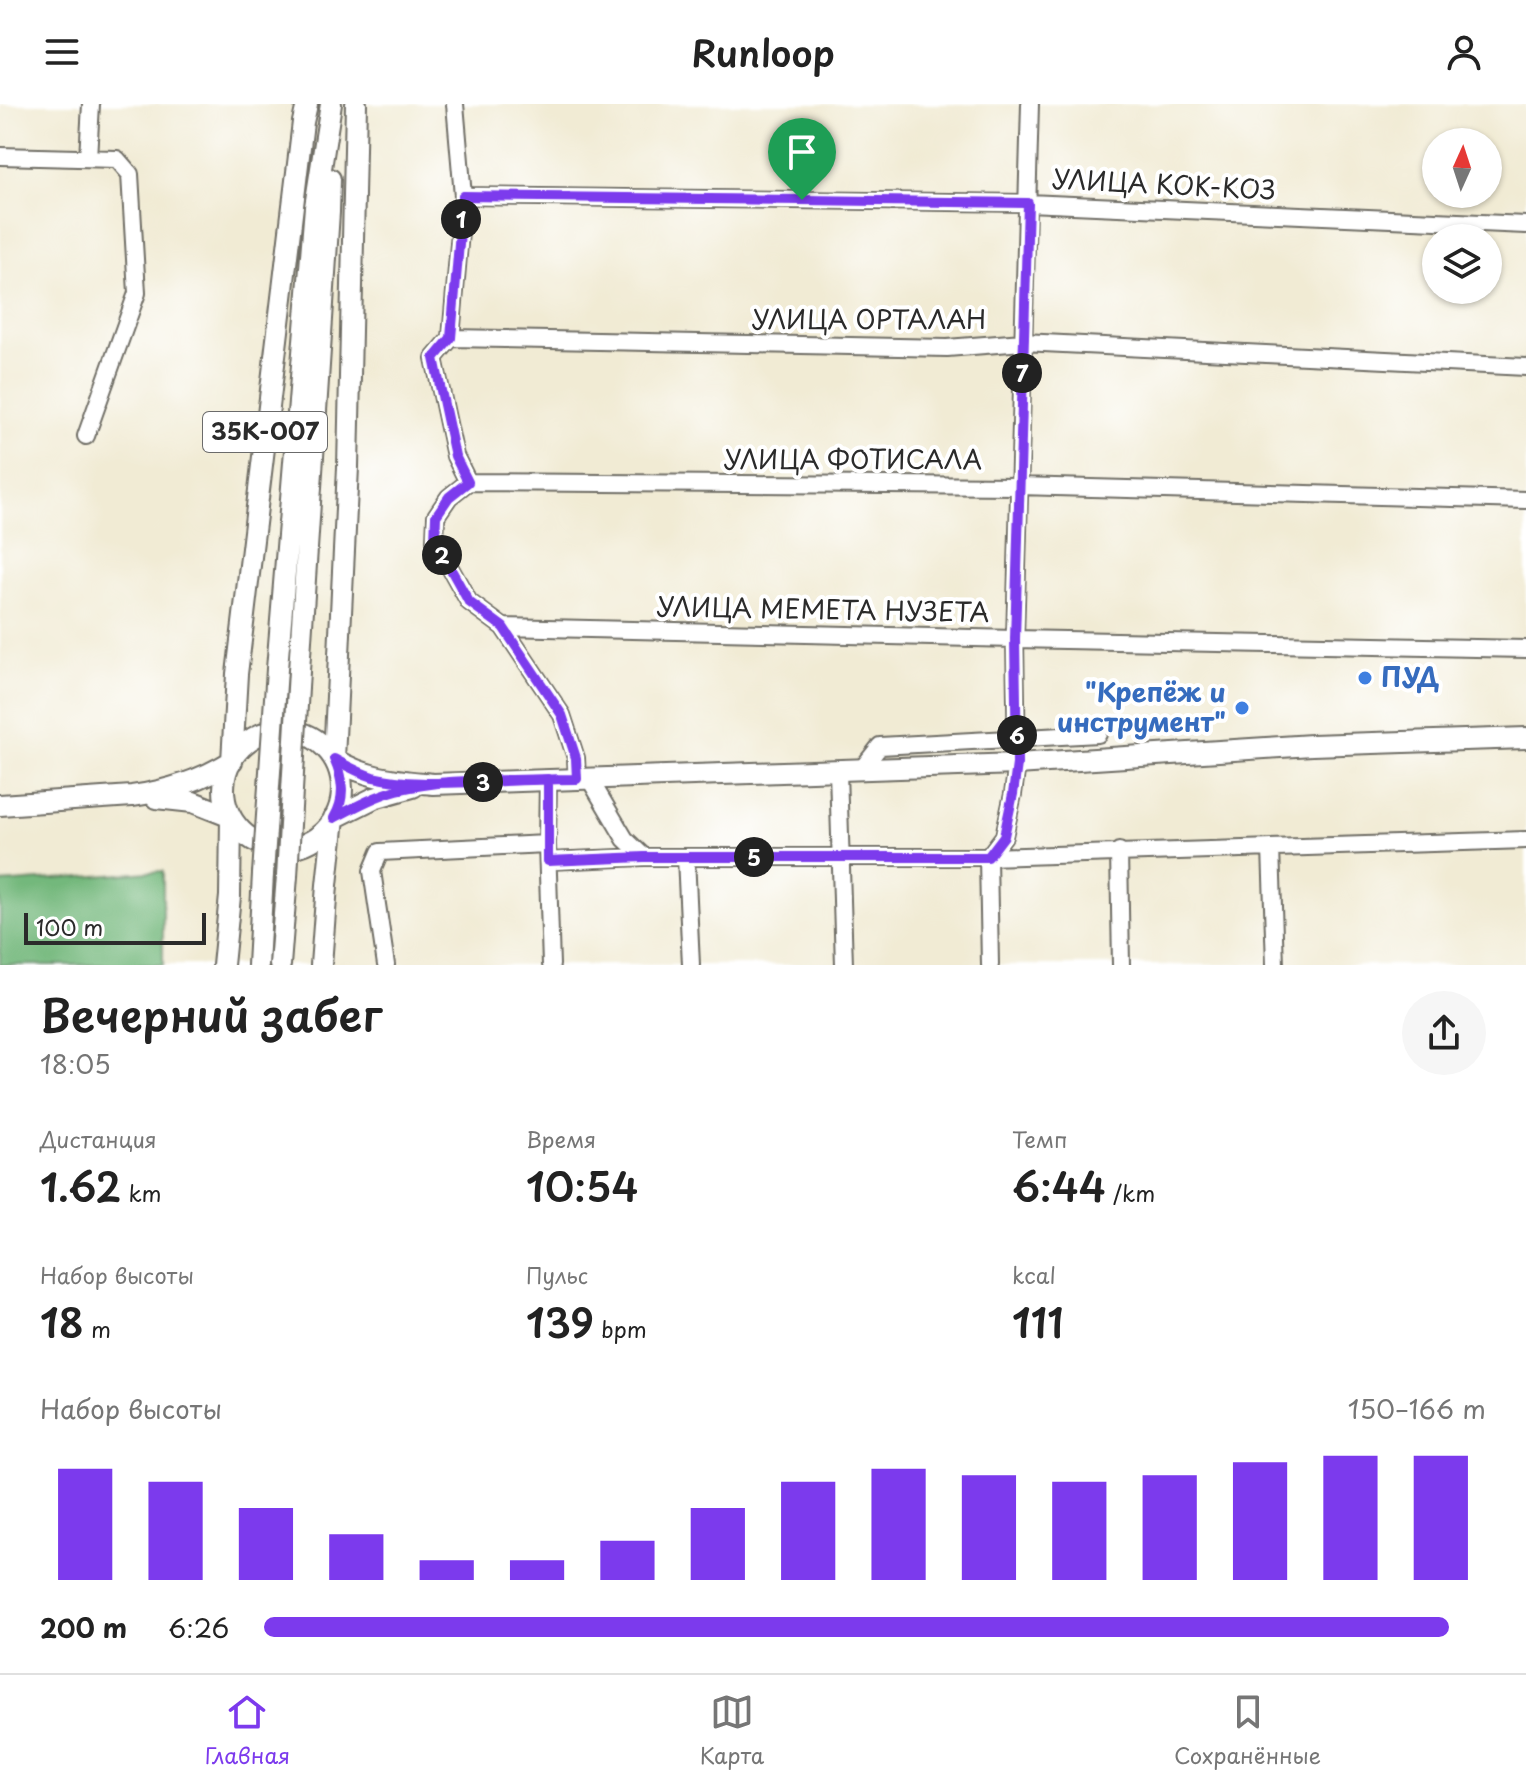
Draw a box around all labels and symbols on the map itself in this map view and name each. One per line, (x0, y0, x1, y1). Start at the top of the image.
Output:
pin (768, 118, 836, 200)
north arrow (1422, 128, 1502, 208)
street label: УЛИЦА КОК-КОЗ (1051, 158, 1277, 209)
pin: 1 (441, 199, 481, 239)
street label: УЛИЦА ОРТАЛАН (752, 299, 986, 338)
pin: 7 (1002, 353, 1042, 393)
road number: 35К-007 (203, 412, 327, 452)
street label: УЛИЦА ФОТИСАЛА (724, 439, 982, 478)
pin: 2 (422, 535, 462, 575)
street label: УЛИЦА МЕМЕТА НУЗЕТА (656, 586, 990, 631)
place label: ПУД (1381, 657, 1439, 696)
marker: ПУД (1356, 669, 1374, 687)
place label: "Крепёж и инструмент" (1057, 672, 1226, 741)
marker: "Крепёж и инструмент" (1233, 699, 1251, 717)
pin: 6 (997, 715, 1037, 755)
pin: 3 (463, 762, 503, 802)
pin: 5 (734, 837, 774, 877)
scale bar (24, 909, 206, 945)

